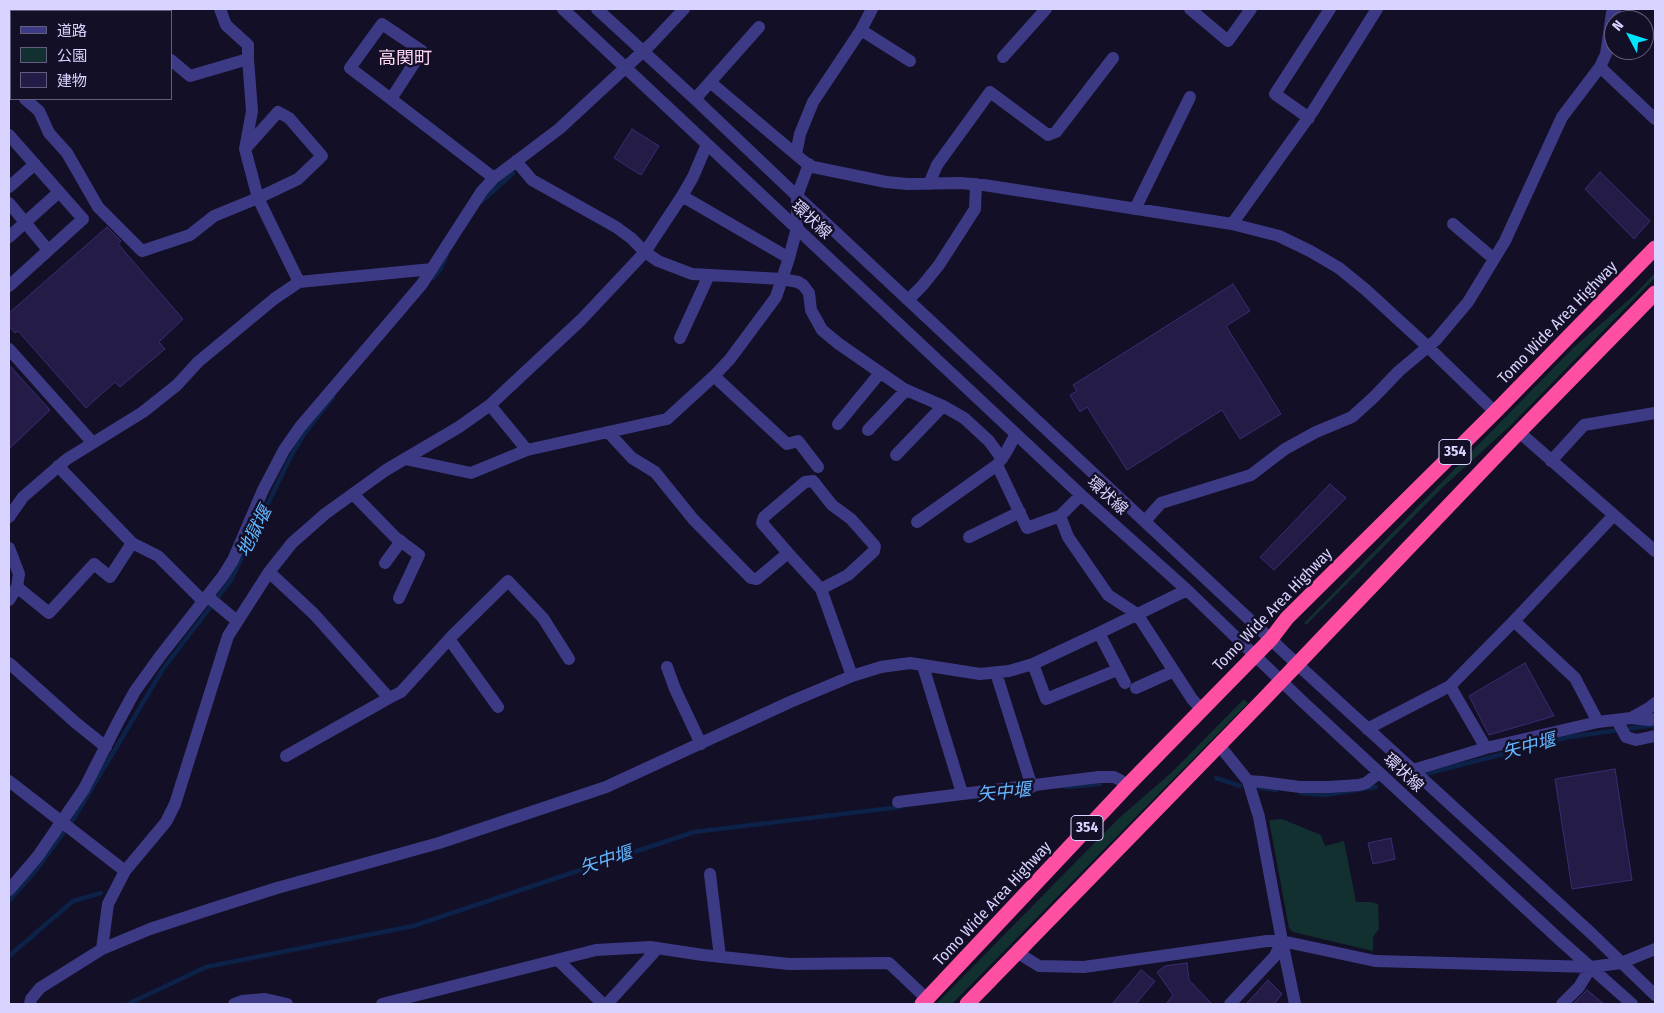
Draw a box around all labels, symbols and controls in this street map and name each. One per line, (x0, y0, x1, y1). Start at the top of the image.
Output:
legend (10, 10, 172, 100)
north arrow (1604, 10, 1654, 60)
text: N (1609, 17, 1627, 34)
text: 道路 (57, 22, 87, 40)
text: 公園 (57, 47, 87, 65)
district label: 高関町 (378, 48, 432, 70)
text: 建物 (57, 72, 87, 90)
street label: 環状線 (787, 197, 835, 243)
street label: Tomo Wide Area Highway (1494, 258, 1622, 388)
road number: 354 (1439, 440, 1471, 464)
street label: 環状線 (1083, 473, 1131, 519)
water label: 地獄堰 (233, 503, 277, 561)
street label: Tomo Wide Area Highway (1209, 545, 1337, 675)
water label: 矢中堰 (1500, 730, 1558, 764)
street label: 環状線 (1379, 750, 1427, 796)
water label: 矢中堰 (976, 779, 1032, 807)
road number: 354 (1071, 816, 1103, 840)
street label: Tomo Wide Area Highway (930, 838, 1056, 970)
water label: 矢中堰 (577, 842, 635, 880)

